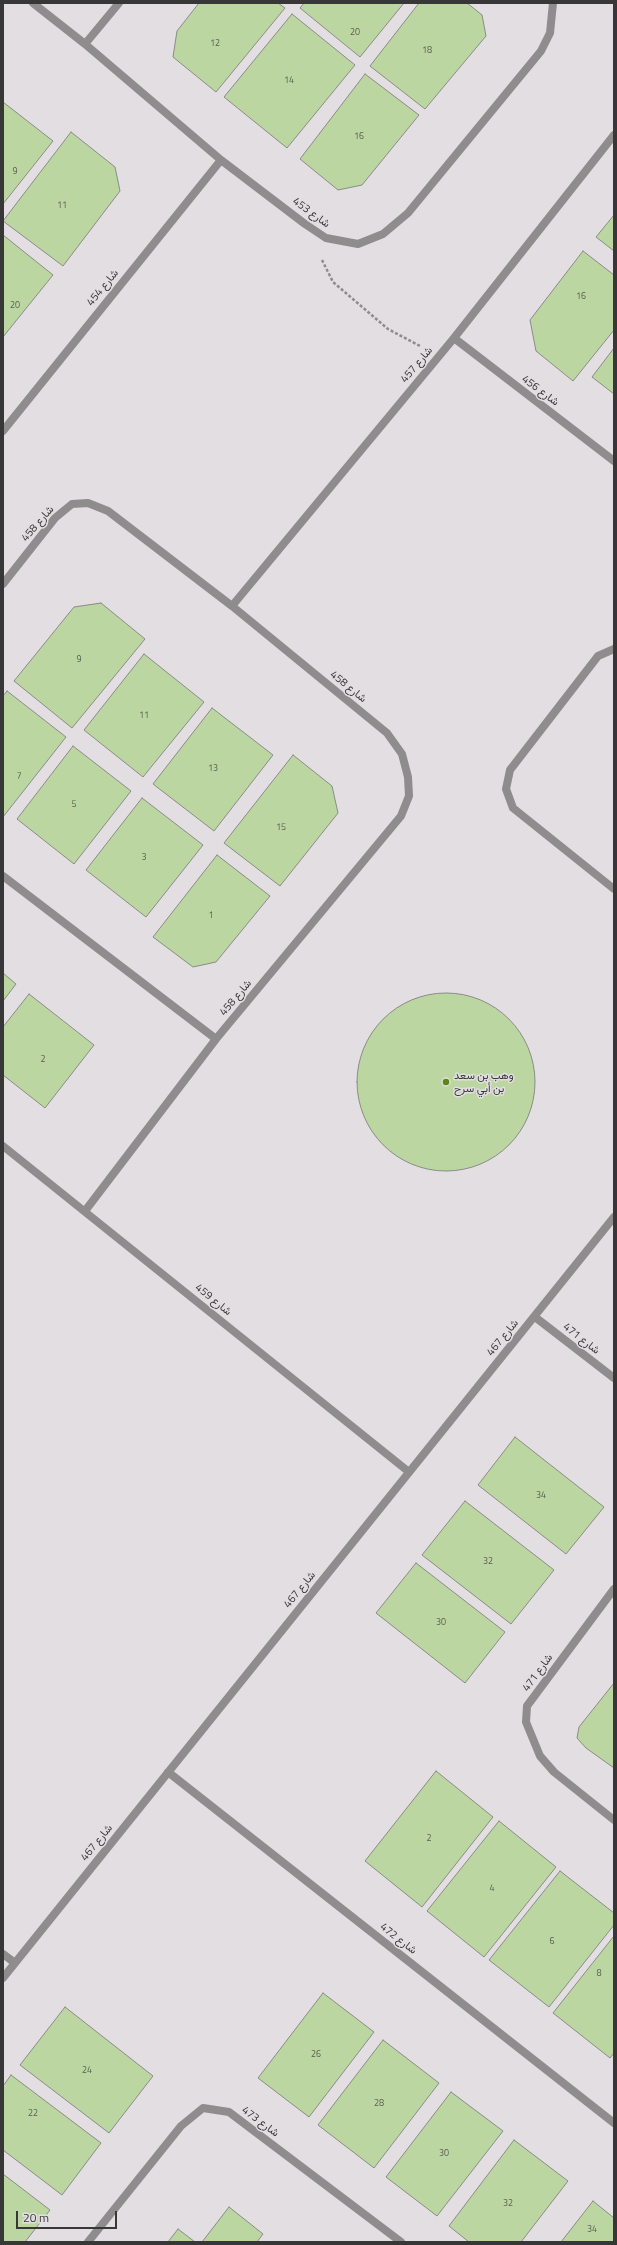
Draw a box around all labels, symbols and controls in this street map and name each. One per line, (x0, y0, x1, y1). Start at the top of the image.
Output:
house number: 20 (350, 28, 360, 38)
house number: 12 (210, 39, 220, 49)
house number: 18 (422, 46, 432, 56)
house number: 14 (284, 76, 294, 86)
house number: 16 (354, 132, 364, 142)
house number: 9 (12, 167, 18, 177)
street label: شارع 453 (290, 195, 332, 231)
house number: 11 (57, 201, 67, 211)
street label: شارع 454 (84, 267, 122, 309)
house number: 16 (576, 292, 586, 302)
house number: 20 (10, 301, 20, 311)
street label: شارع 457 (398, 344, 436, 386)
street label: شارع 456 (519, 373, 561, 409)
street label: شارع 458 (19, 503, 57, 545)
house number: 9 (76, 655, 82, 665)
street label: شارع 458 (327, 668, 369, 706)
house number: 11 (139, 711, 149, 721)
house number: 13 (208, 764, 218, 774)
house number: 7 (16, 772, 22, 782)
house number: 5 (71, 800, 77, 810)
house number: 15 (276, 823, 286, 833)
house number: 3 (141, 853, 147, 863)
house number: 1 (208, 911, 214, 921)
street label: شارع 458 (217, 977, 255, 1019)
house number: 2 (40, 1055, 46, 1065)
place label: وهب بن سعد بن أبي سرح (454, 1069, 514, 1095)
marker: وهب بن سعد بن أبي سرح (441, 1077, 451, 1087)
street label: شارع 459 (192, 1281, 234, 1319)
street label: شارع 467 (484, 1317, 522, 1359)
street label: شارع 471 (560, 1321, 602, 1357)
house number: 34 (536, 1491, 546, 1501)
house number: 32 (483, 1557, 493, 1567)
street label: شارع 467 (281, 1569, 319, 1611)
house number: 30 (436, 1618, 446, 1628)
street label: شارع 471 (520, 1652, 556, 1694)
street label: شارع 467 (78, 1822, 116, 1864)
house number: 2 (426, 1834, 432, 1844)
house number: 4 (489, 1884, 495, 1894)
street label: شارع 472 (377, 1921, 419, 1957)
house number: 6 (549, 1937, 555, 1947)
house number: 8 (596, 1969, 602, 1979)
house number: 26 (311, 2050, 321, 2060)
house number: 24 (82, 2066, 92, 2076)
house number: 28 (374, 2099, 384, 2109)
street label: شارع 473 (239, 2104, 281, 2140)
house number: 22 (28, 2109, 38, 2119)
house number: 30 (439, 2149, 449, 2159)
house number: 32 (503, 2199, 513, 2209)
scale bar (18, 2203, 119, 2229)
text: 20 m (23, 2208, 49, 2227)
house number: 34 (587, 2225, 597, 2235)

